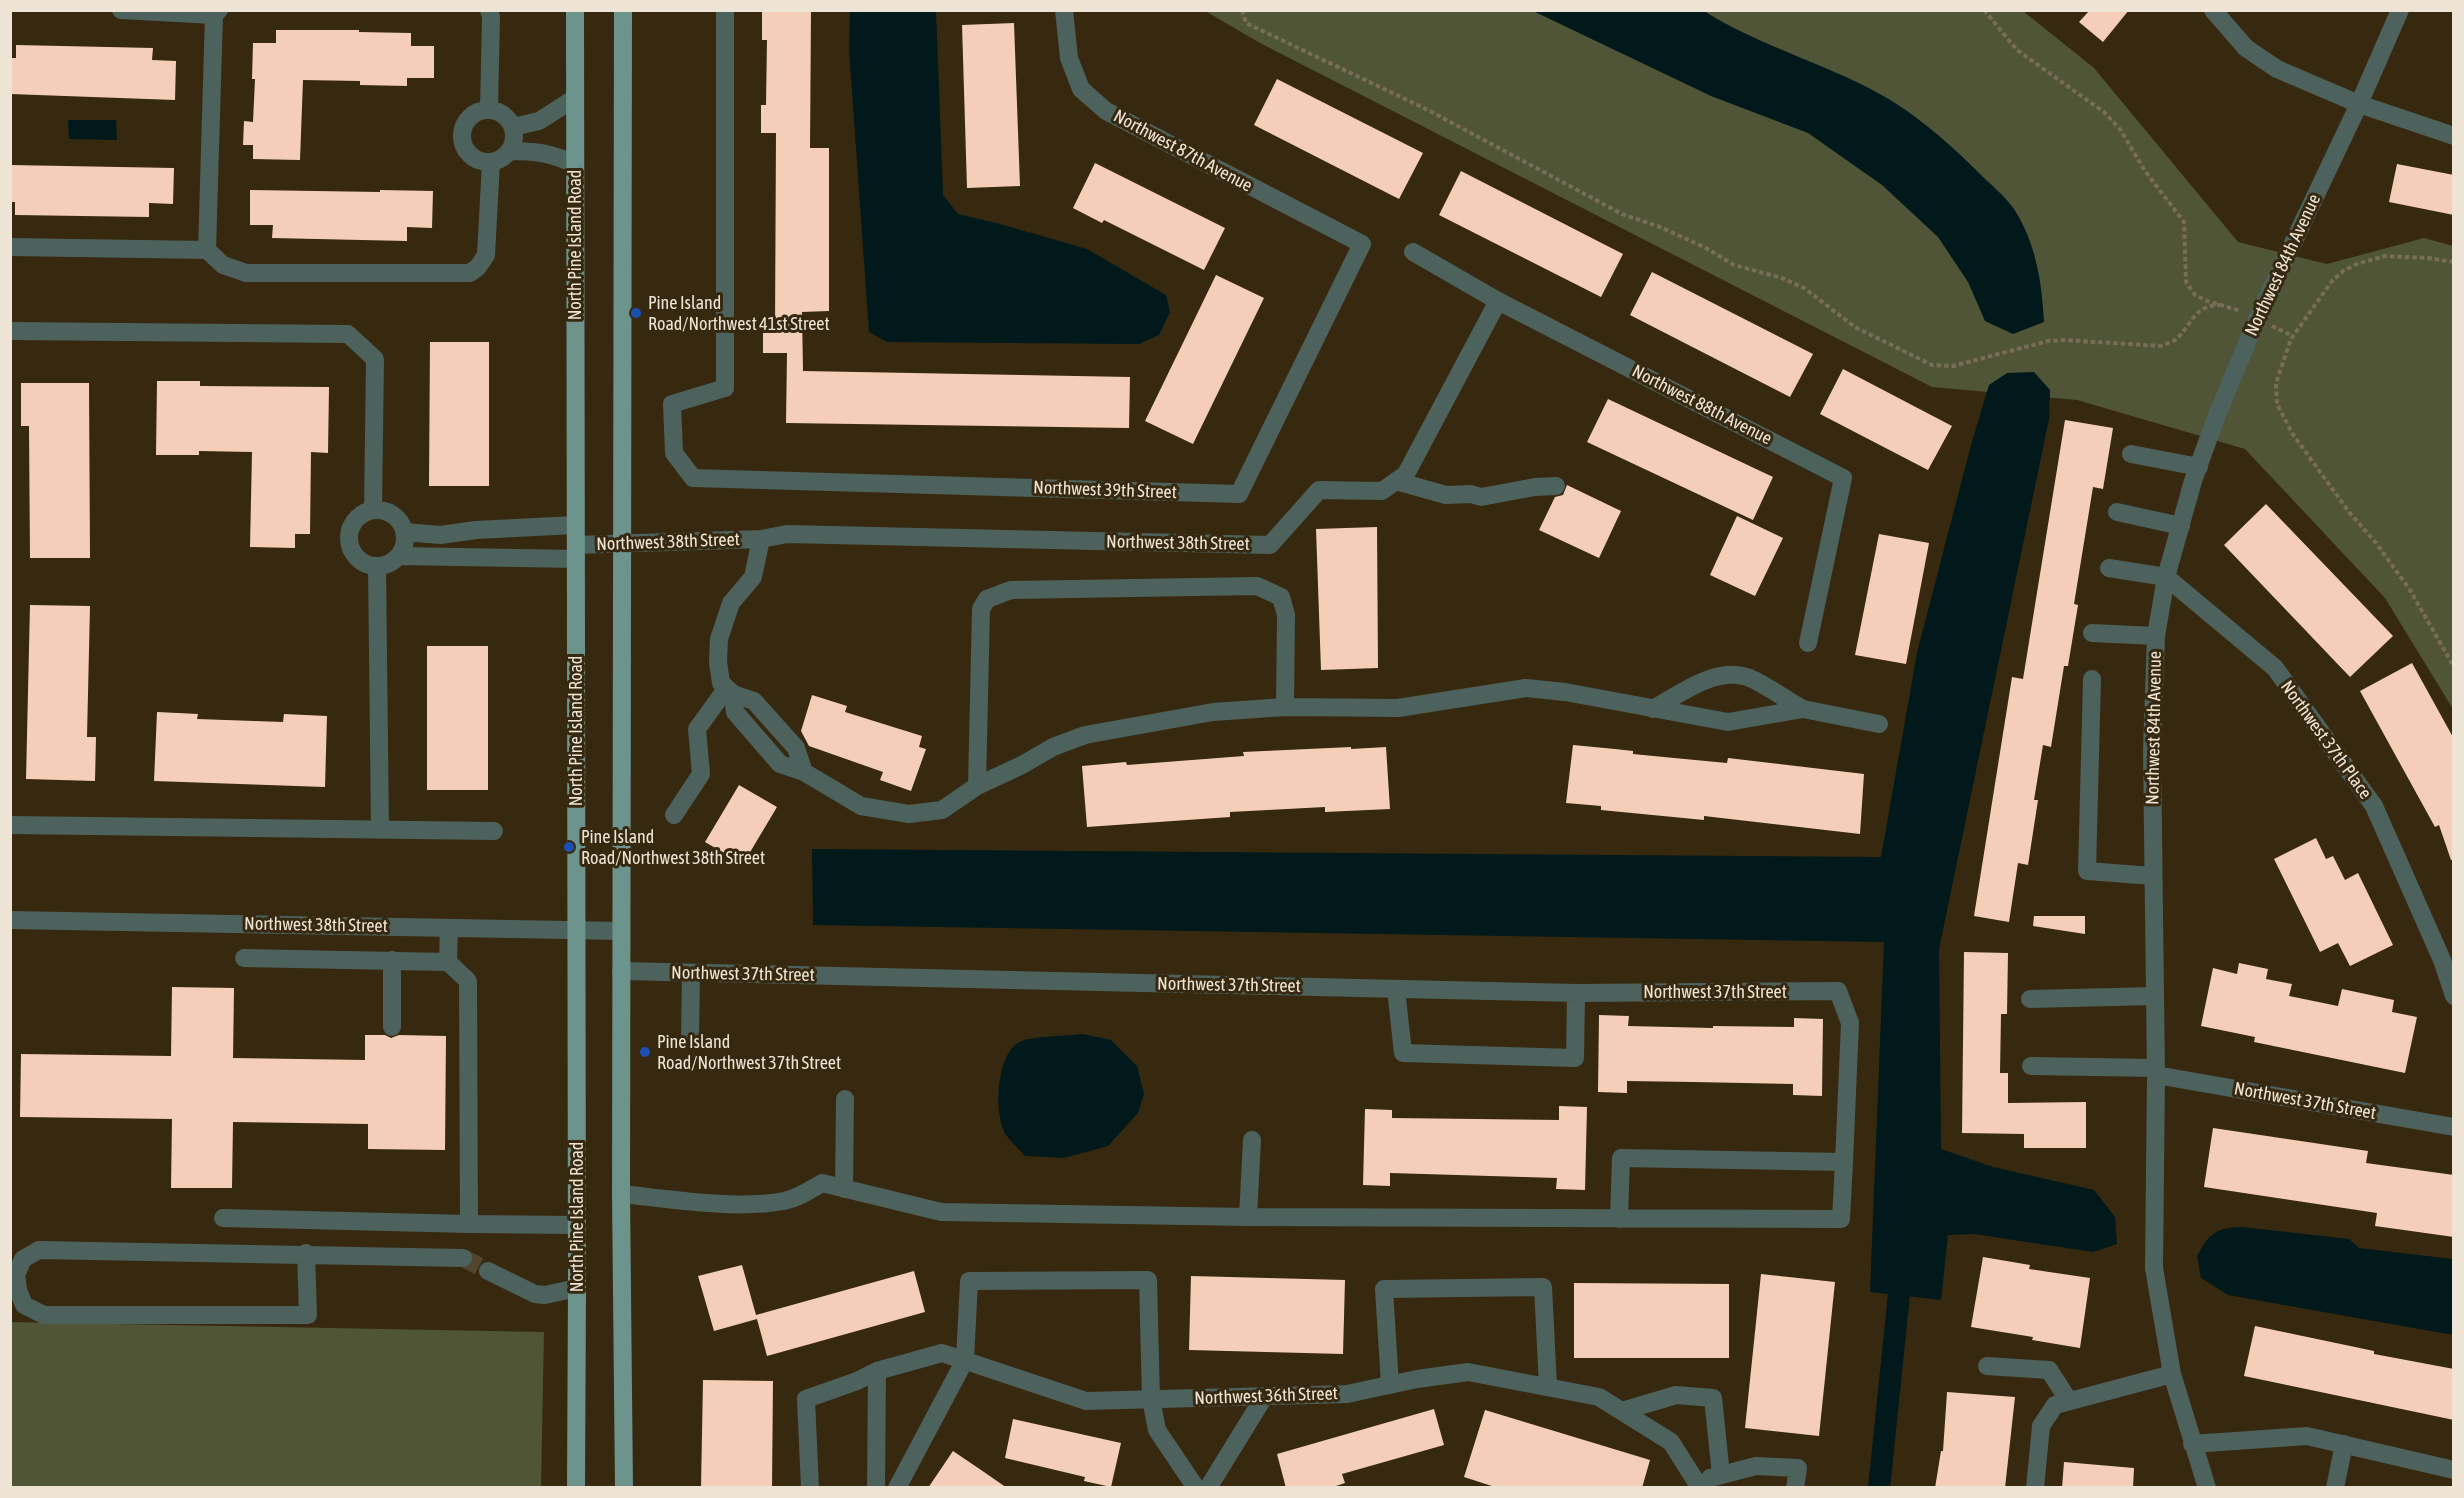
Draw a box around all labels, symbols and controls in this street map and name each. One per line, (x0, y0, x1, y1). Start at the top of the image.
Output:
street label: Northwest 87th Avenue (1110, 105, 1256, 197)
street label: North Pine Island Road (564, 170, 586, 320)
street label: Northwest 84th Avenue (2241, 191, 2325, 339)
place label: Pine Island Road/Northwest 41st Street (648, 292, 830, 334)
marker: Pine Island Road/Northwest 41st Street (629, 306, 643, 320)
street label: Northwest 88th Avenue (1628, 360, 1776, 450)
street label: Northwest 39th Street (1033, 477, 1177, 503)
street label: Northwest 38th Street (596, 529, 740, 555)
street label: Northwest 38th Street (1106, 531, 1250, 555)
street label: Northwest 84th Avenue (2142, 651, 2166, 805)
street label: North Pine Island Road (565, 656, 587, 806)
street label: Northwest 37th Place (2276, 677, 2376, 803)
place label: Pine Island Road/Northwest 38th Street (581, 826, 765, 868)
marker: Pine Island Road/Northwest 38th Street (562, 840, 576, 854)
street label: Northwest 38th Street (244, 913, 388, 937)
street label: Northwest 37th Street (671, 962, 815, 986)
street label: Northwest 37th Street (1157, 973, 1301, 997)
street label: Northwest 37th Street (1643, 981, 1787, 1003)
place label: Pine Island Road/Northwest 37th Street (657, 1031, 841, 1074)
marker: Pine Island Road/Northwest 37th Street (638, 1045, 652, 1059)
street label: Northwest 37th Street (2232, 1078, 2378, 1124)
street label: North Pine Island Road (566, 1142, 588, 1292)
street label: Northwest 36th Street (1194, 1383, 1338, 1409)

